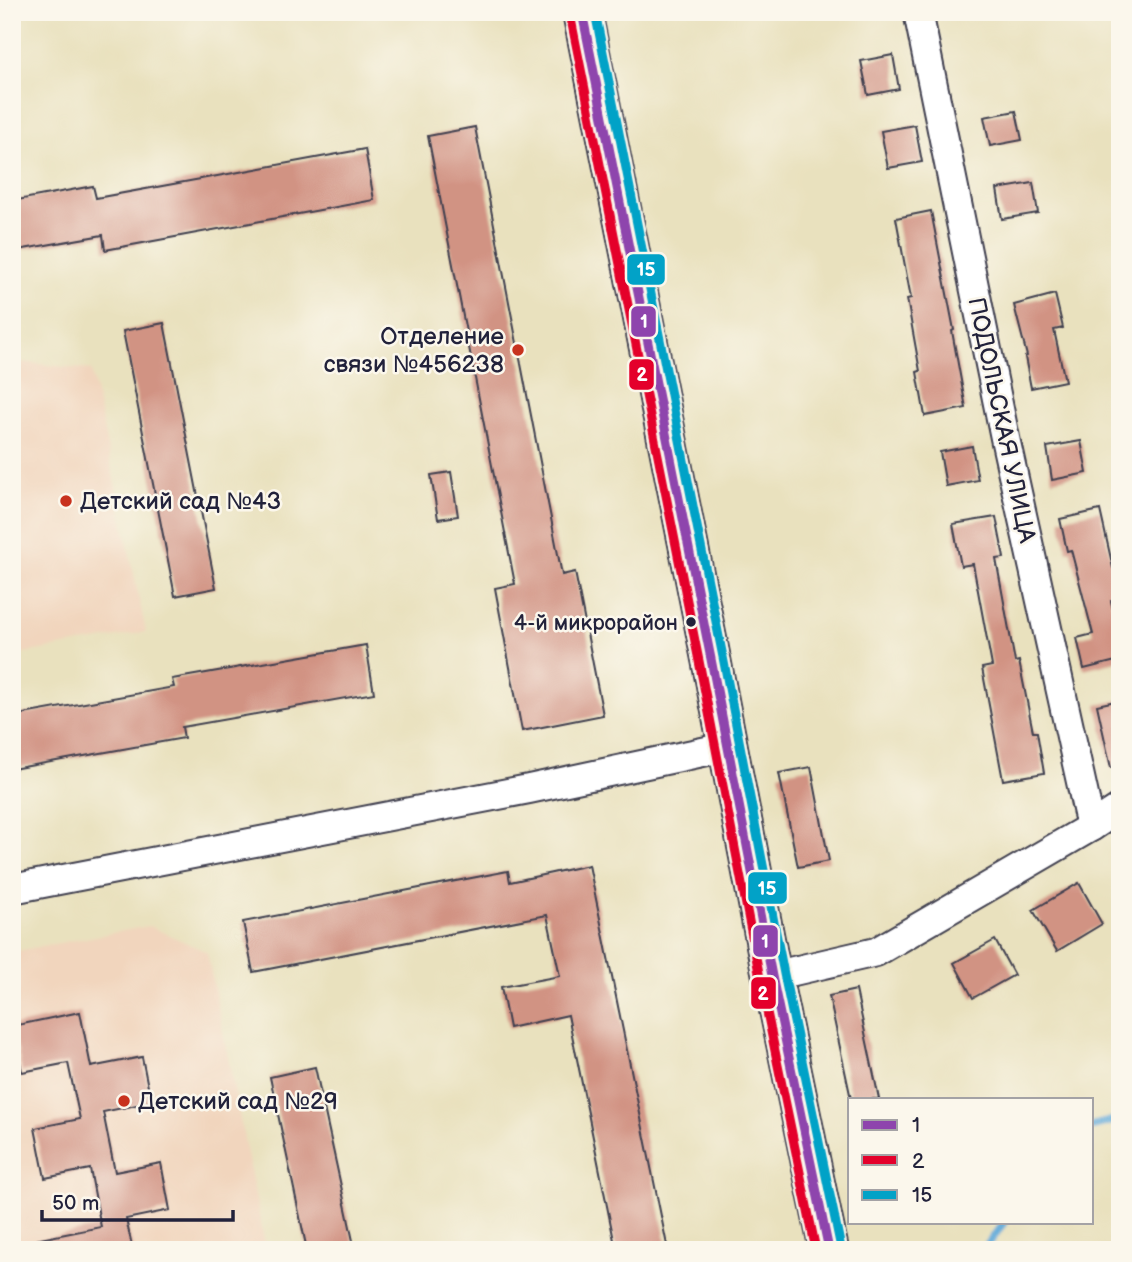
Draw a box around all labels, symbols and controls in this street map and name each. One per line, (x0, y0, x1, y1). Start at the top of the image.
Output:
line badge: 15 (626, 253, 666, 286)
text: 15 (637, 259, 656, 282)
street label: ПОДОЛЬСКАЯ УЛИЦА (961, 295, 1042, 546)
line badge: 1 (630, 305, 657, 338)
text: 1 (640, 311, 648, 334)
place label: Отделение связи №456238 (324, 322, 504, 379)
marker: Отделение связи №456238 (510, 342, 526, 358)
line badge: 2 (628, 358, 655, 391)
text: 2 (636, 364, 648, 387)
place label: Детский сад №43 (80, 487, 281, 516)
marker: Детский сад №43 (58, 493, 74, 509)
place label: 4-й микрорайон (514, 610, 678, 637)
marker: 4-й микрорайон (684, 615, 698, 629)
line badge: 15 (747, 871, 788, 905)
text: 15 (758, 878, 777, 901)
line badge: 1 (752, 924, 779, 958)
text: 1 (761, 931, 769, 954)
line badge: 2 (750, 976, 777, 1010)
text: 2 (757, 983, 769, 1006)
place label: Детский сад №29 (138, 1087, 338, 1116)
marker: Детский сад №29 (116, 1093, 132, 1109)
legend (848, 1098, 1094, 1224)
text: 1 (912, 1113, 920, 1138)
text: 2 (912, 1149, 925, 1174)
scale bar (42, 1178, 233, 1222)
text: 15 (912, 1183, 932, 1208)
text: 50 m (52, 1191, 99, 1216)

